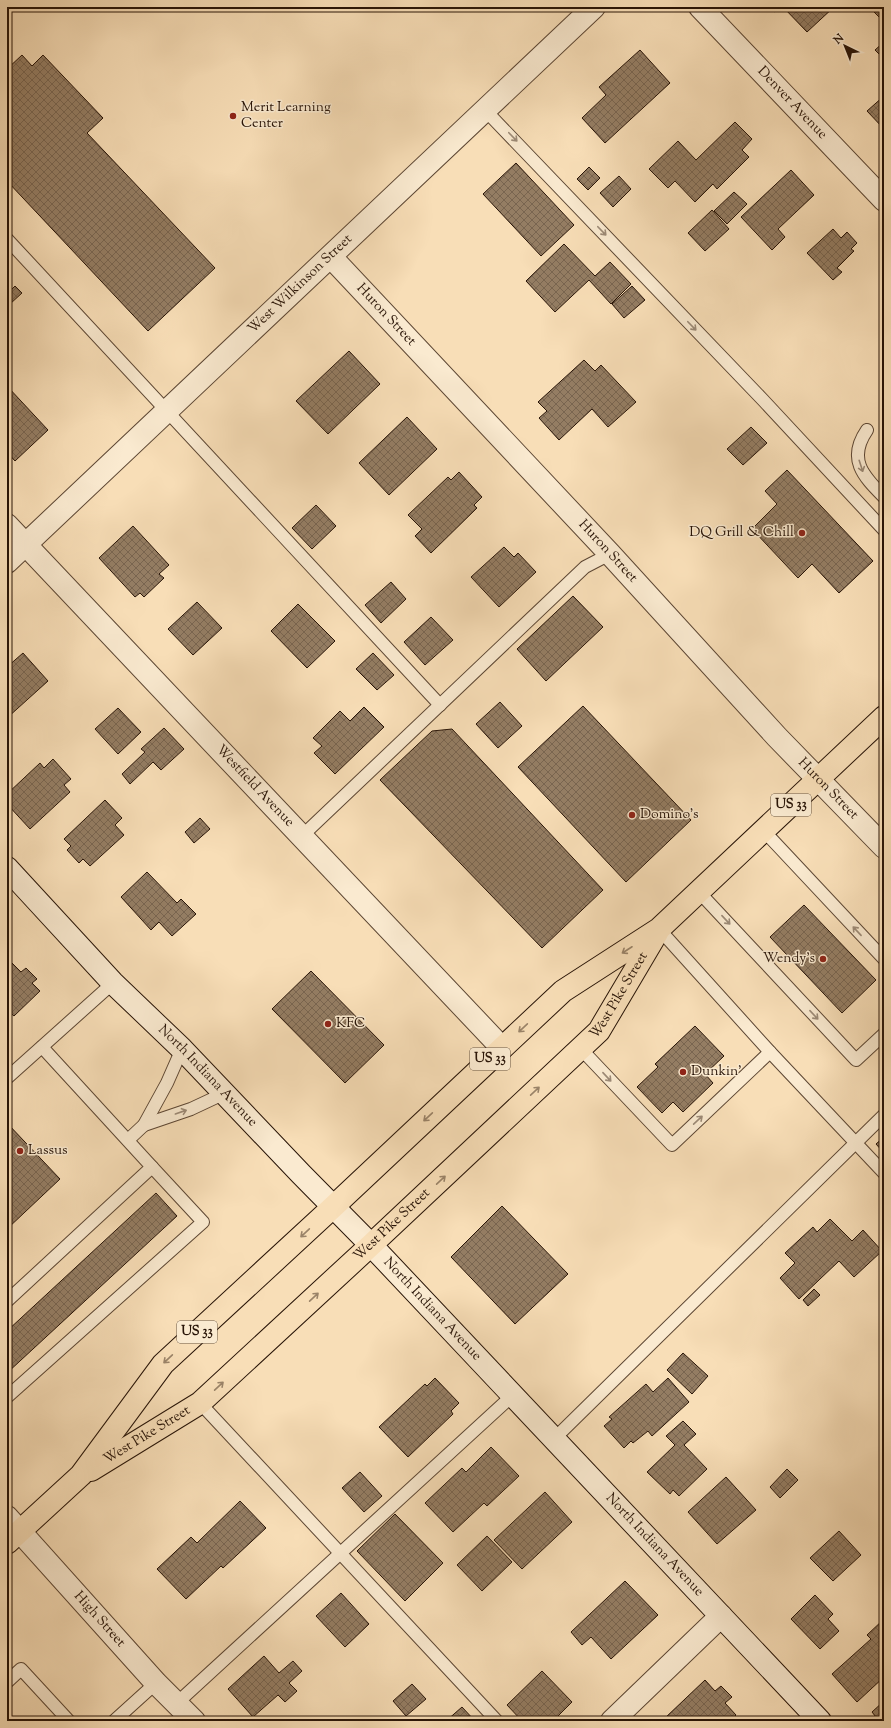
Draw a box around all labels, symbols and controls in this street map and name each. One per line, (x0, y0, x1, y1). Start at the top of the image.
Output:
north arrow (825, 26, 865, 66)
text: N (829, 30, 848, 49)
street label: Denver Avenue (752, 62, 831, 144)
place label: Merit Learning Center (241, 98, 331, 134)
marker: Merit Learning Center (228, 111, 238, 121)
one-way arrow (508, 132, 517, 142)
one-way arrow (597, 226, 607, 236)
street label: West Wilkinson Street (244, 230, 357, 339)
street label: Huron Street (351, 279, 420, 351)
one-way arrow (687, 321, 697, 331)
one-way arrow (858, 459, 865, 472)
street label: Huron Street (573, 516, 642, 588)
place label: DQ Grill & Chill (689, 523, 794, 543)
marker: DQ Grill & Chill (797, 528, 807, 538)
street label: Westfield Avenue (211, 741, 298, 832)
street label: Huron Street (793, 754, 863, 825)
road number: US 33 (771, 794, 811, 816)
place label: Domino's (640, 805, 698, 825)
marker: Domino's (627, 810, 637, 820)
one-way arrow (721, 915, 731, 925)
one-way arrow (853, 926, 862, 936)
one-way arrow (621, 947, 633, 955)
street label: West Pike Street (586, 948, 654, 1044)
place label: Wendy's (763, 949, 815, 969)
marker: Wendy's (818, 954, 828, 964)
one-way arrow (810, 1010, 819, 1020)
place label: KFC (336, 1014, 365, 1034)
marker: KFC (323, 1019, 333, 1029)
street label: North Indiana Avenue (153, 1021, 262, 1132)
one-way arrow (518, 1024, 528, 1033)
road number: US 33 (470, 1048, 510, 1070)
place label: Dunkin' (691, 1062, 742, 1082)
marker: Dunkin' (678, 1067, 688, 1077)
one-way arrow (603, 1072, 612, 1082)
one-way arrow (530, 1087, 540, 1096)
one-way arrow (174, 1108, 187, 1115)
one-way arrow (423, 1112, 433, 1122)
one-way arrow (693, 1116, 703, 1125)
place label: Lassus (28, 1141, 67, 1161)
marker: Lassus (15, 1146, 25, 1156)
one-way arrow (436, 1175, 446, 1185)
street label: West Pike Street (349, 1184, 435, 1266)
one-way arrow (300, 1228, 310, 1237)
street label: North Indiana Avenue (378, 1253, 486, 1366)
one-way arrow (309, 1293, 320, 1302)
road number: US 33 (177, 1321, 217, 1343)
one-way arrow (163, 1354, 173, 1364)
one-way arrow (214, 1381, 224, 1390)
street label: West Pike Street (100, 1401, 195, 1470)
street label: North Indiana Avenue (600, 1489, 708, 1601)
street label: High Street (69, 1587, 130, 1652)

